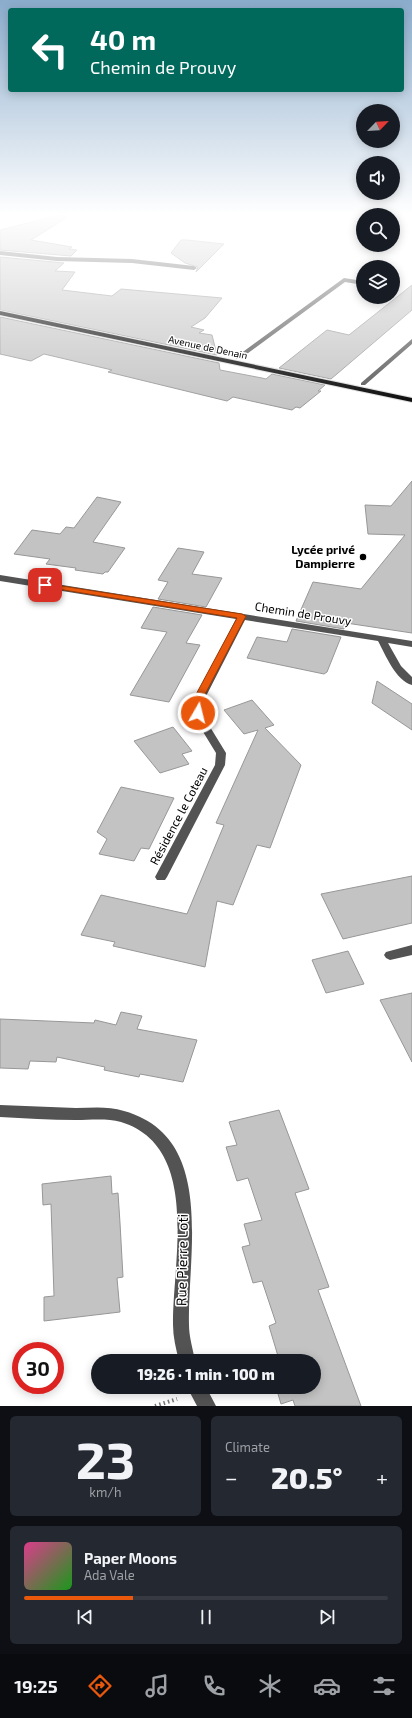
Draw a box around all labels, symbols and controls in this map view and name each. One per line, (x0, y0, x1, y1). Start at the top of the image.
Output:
text: 40 m (90, 22, 156, 56)
icon: left (24, 24, 76, 76)
text: Chemin de Prouvy (90, 56, 236, 78)
north arrow (356, 104, 400, 148)
map controls (356, 104, 400, 304)
button: sound (356, 156, 400, 200)
button: search (356, 208, 400, 252)
button: layers (356, 260, 400, 304)
street label: Avenue de Denain (167, 333, 249, 361)
place label: Lycée privé Dampierre (291, 542, 355, 570)
marker: Lycée privé Dampierre (358, 552, 368, 562)
pin (28, 568, 62, 602)
icon: arrive (34, 574, 56, 596)
street label: Chemin de Prouvy (254, 598, 353, 628)
position arrow (177, 692, 219, 734)
street label: Résidence le Coteau (146, 764, 210, 867)
street label: Rue Pierre Loti (172, 1214, 191, 1306)
speed limit sign: 30 (12, 1342, 64, 1394)
text: 19:26 · 1 min · 100 m (137, 1365, 275, 1383)
text: 23 (76, 1427, 135, 1489)
text: Climate (225, 1439, 270, 1455)
text: 20.5° (271, 1459, 343, 1495)
text: − (225, 1464, 238, 1490)
text: + (376, 1464, 388, 1490)
text: km/h (89, 1484, 122, 1500)
text: Paper Moons (84, 1549, 177, 1567)
text: Ada Vale (84, 1567, 135, 1583)
icon: previous (74, 1606, 96, 1628)
icon: pause (195, 1606, 217, 1628)
icon: next (316, 1606, 338, 1628)
icon: directions (86, 1672, 114, 1700)
icon: music (143, 1672, 171, 1700)
icon: phone (200, 1672, 228, 1700)
icon: climate (256, 1672, 284, 1700)
icon: car (313, 1672, 341, 1700)
icon: filters (370, 1672, 398, 1700)
text: 19:25 (14, 1675, 58, 1697)

